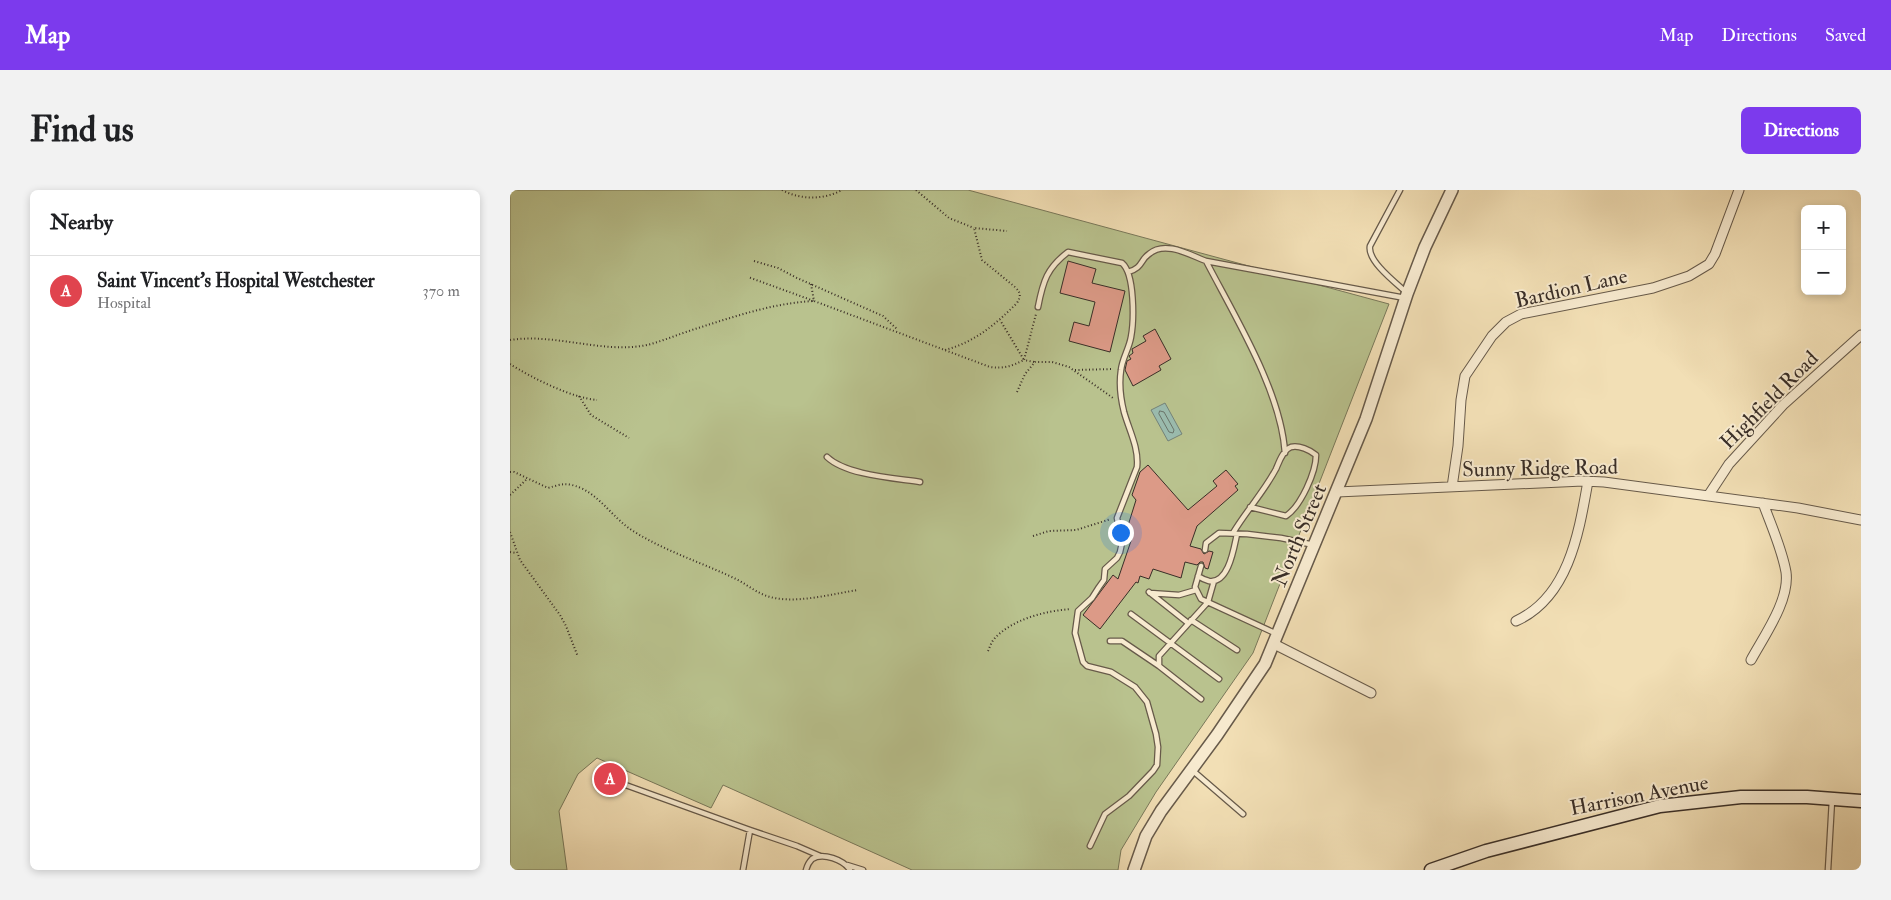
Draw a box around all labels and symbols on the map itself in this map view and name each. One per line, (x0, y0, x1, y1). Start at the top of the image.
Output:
street label: Bardion Lane (1512, 262, 1630, 315)
street label: Highfield Road (1714, 345, 1825, 455)
street label: Sunny Ridge Road (1462, 454, 1619, 483)
street label: North Street (1266, 480, 1333, 591)
your location (1108, 520, 1134, 546)
pin: A (594, 760, 626, 798)
street label: Harrison Avenue (1568, 769, 1711, 822)

